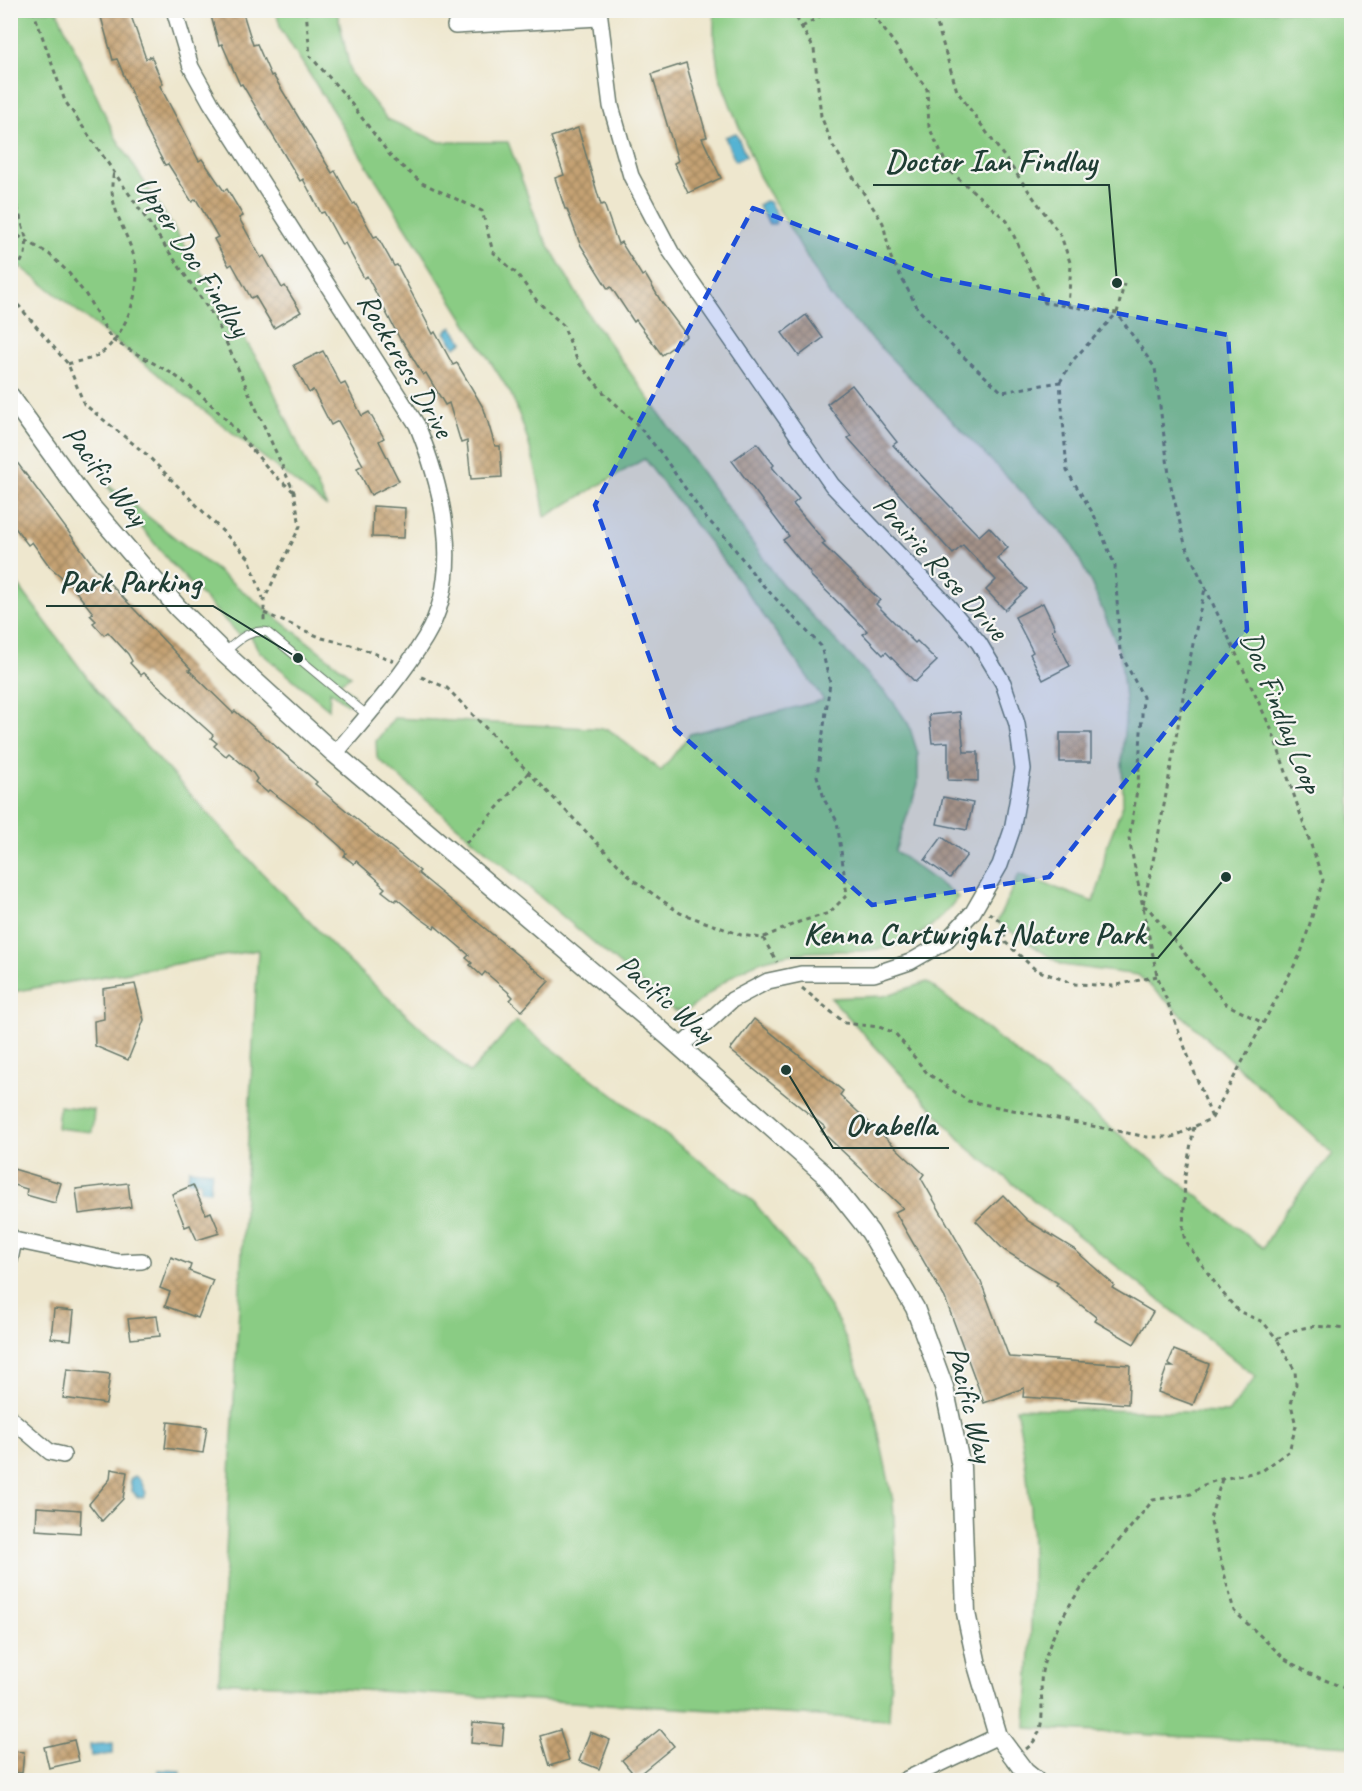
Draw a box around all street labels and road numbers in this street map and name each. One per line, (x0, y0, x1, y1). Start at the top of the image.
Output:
street label: Upper Doc Findlay (127, 168, 260, 345)
street label: Rockcress Drive (349, 286, 464, 446)
street label: Pacific Way (55, 417, 159, 535)
street label: Prairie Rose Drive (865, 486, 1018, 650)
street label: Doc Findlay Loop (1232, 626, 1332, 800)
street label: Pacific Way (609, 945, 725, 1053)
street label: Pacific Way (938, 1342, 1004, 1468)

